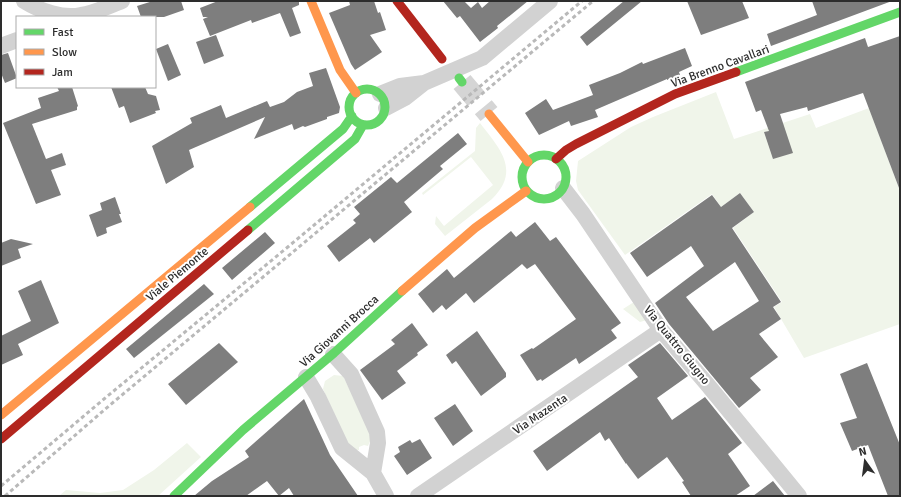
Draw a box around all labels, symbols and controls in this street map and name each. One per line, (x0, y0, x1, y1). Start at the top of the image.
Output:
legend (16, 16, 156, 88)
text: Fast (52, 25, 73, 40)
street label: Via Brenno Cavallari (669, 42, 771, 91)
text: Slow (52, 45, 77, 60)
text: Jam (52, 65, 73, 80)
street label: Viale Piemonte (143, 244, 212, 305)
street label: Via Giovanni Brocca (297, 292, 382, 371)
street label: Via Quattro Giugno (640, 303, 713, 388)
street label: Via Mazenta (510, 391, 570, 438)
north arrow (845, 441, 885, 481)
text: N (857, 445, 868, 459)

